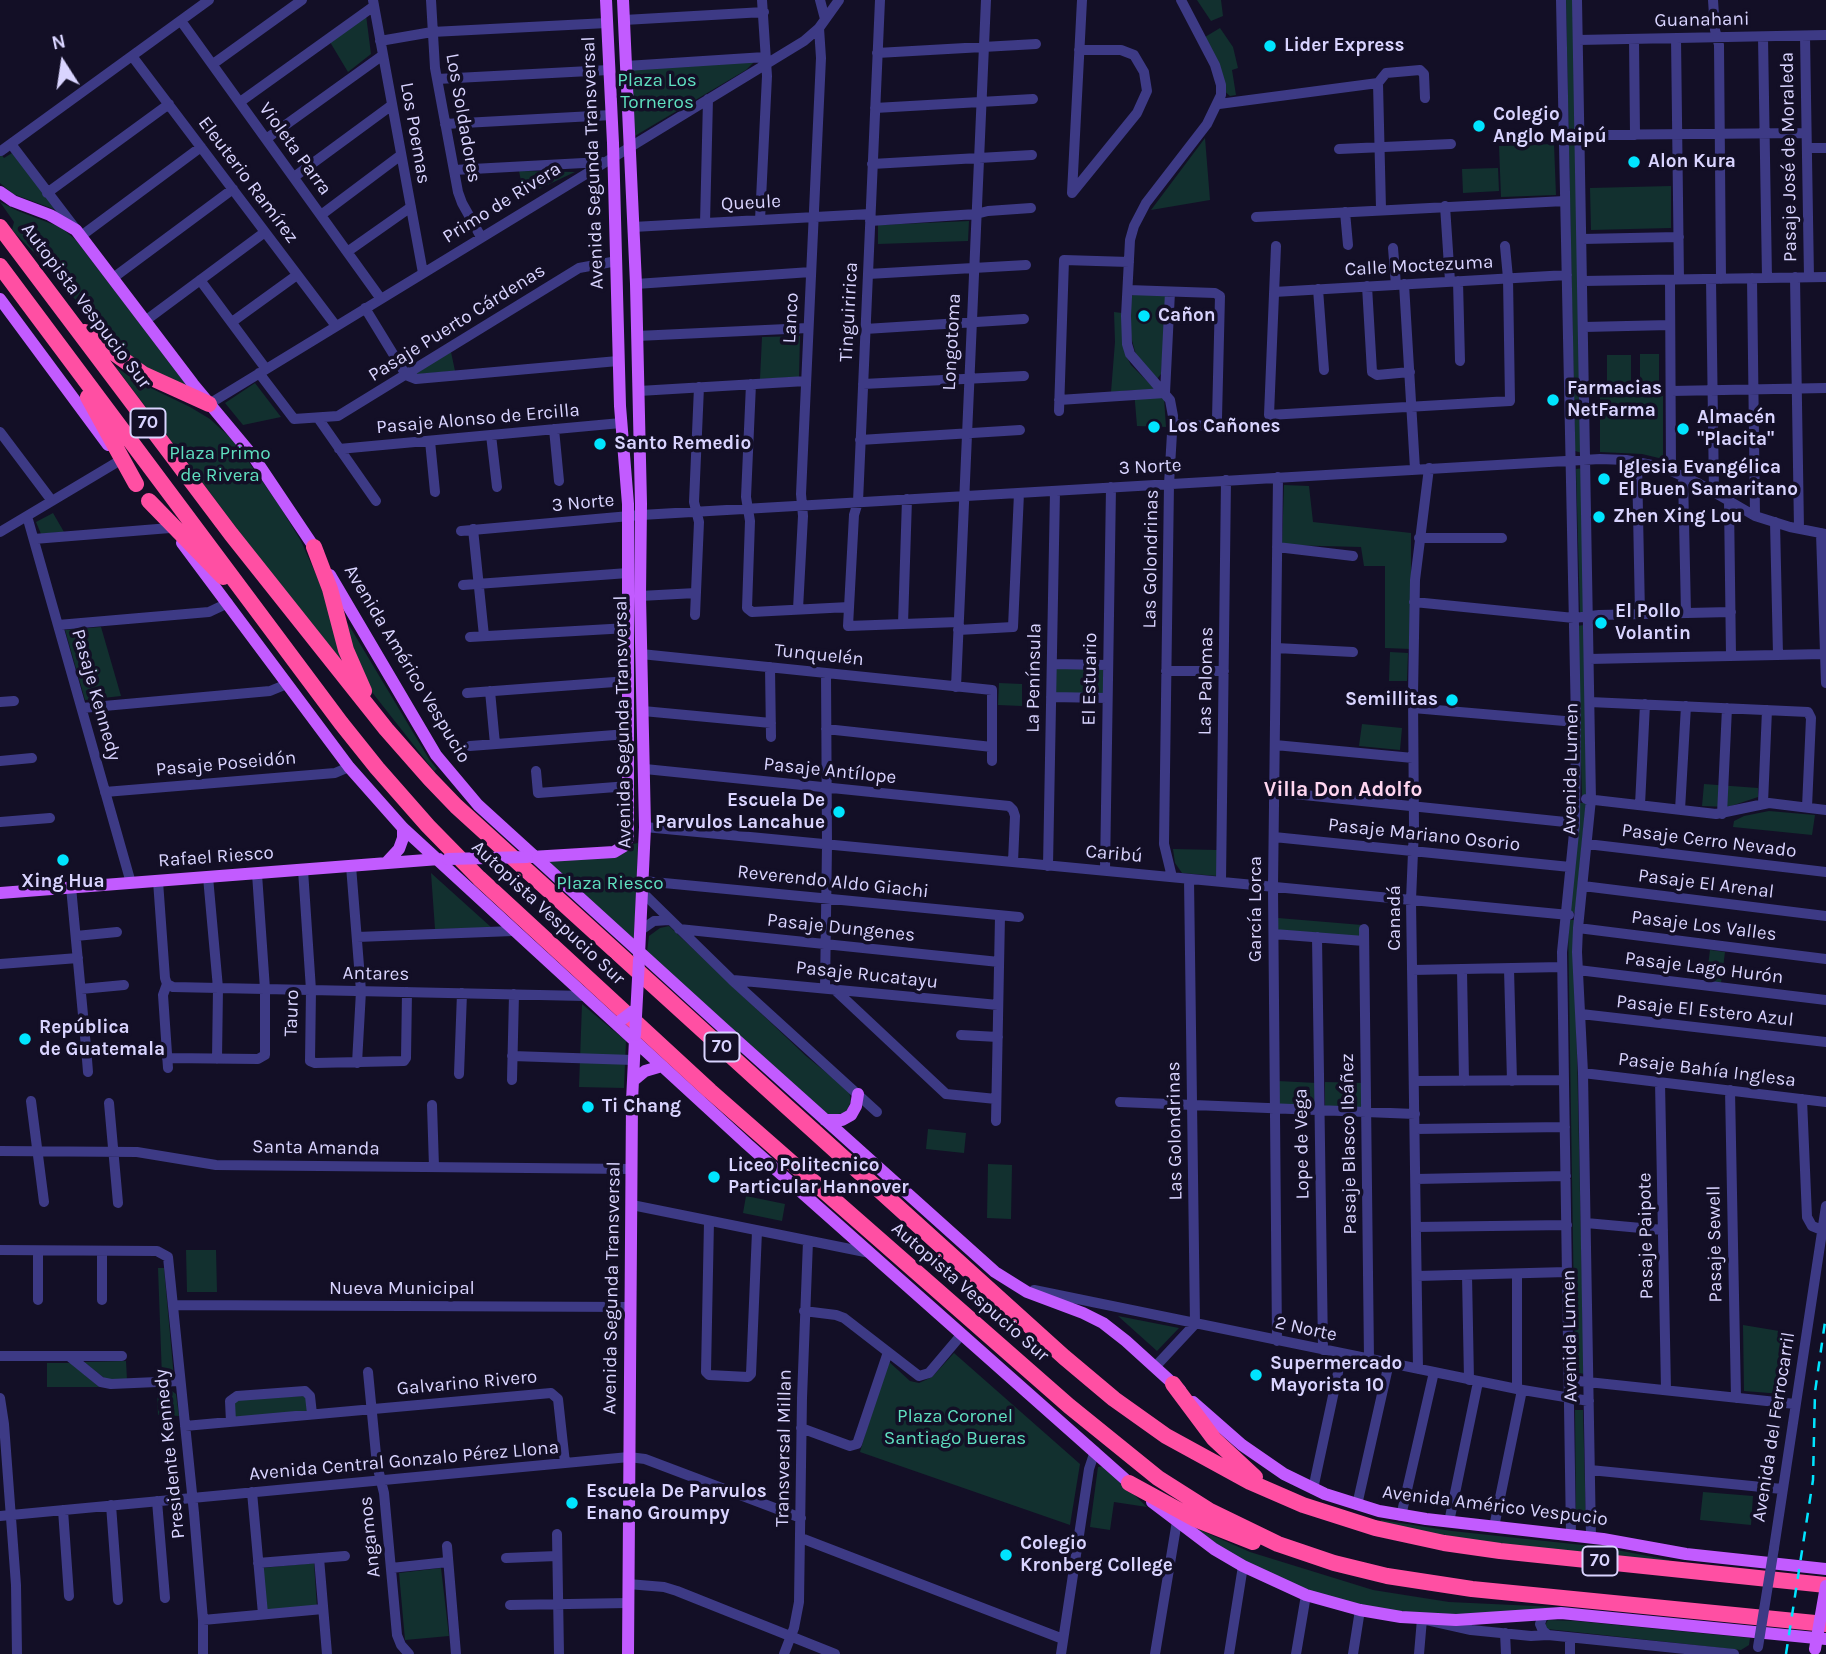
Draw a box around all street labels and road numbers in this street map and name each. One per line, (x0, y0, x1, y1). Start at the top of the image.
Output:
street label: Guanahani (1654, 8, 1750, 32)
street label: Avenida Segunda Transversal (577, 36, 609, 290)
street label: Los Soldadores (440, 52, 486, 184)
street label: Pasaje José de Moraleda (1776, 52, 1802, 262)
street label: Los Poemas (395, 80, 435, 186)
street label: Violeta Parra (254, 98, 336, 200)
street label: Eleuterio Ramírez (193, 112, 303, 248)
street label: Primo de Rivera (439, 158, 565, 248)
street label: Queule (720, 190, 782, 216)
street label: Autopista Vespucio Sur (16, 219, 156, 393)
street label: Calle Moctezuma (1344, 251, 1494, 281)
street label: Pasaje Puerto Cárdenas (364, 259, 550, 387)
street label: Tinguiririca (835, 262, 863, 362)
street label: Lanco (778, 292, 804, 344)
street label: Longotoma (938, 293, 966, 391)
street label: Pasaje Alonso de Ercilla (375, 399, 581, 439)
road number: 70 (130, 408, 166, 438)
street label: 3 Norte (1118, 454, 1182, 480)
street label: 3 Norte (551, 489, 615, 517)
street label: Las Golondrinas (1138, 489, 1164, 629)
street label: Avenida Américo Vespucio (339, 561, 475, 767)
street label: Avenida Segunda Transversal (609, 595, 637, 849)
street label: La Península (1022, 623, 1046, 733)
street label: Las Palomas (1194, 626, 1218, 736)
street label: Pasaje Kennedy (66, 627, 126, 763)
street label: El Estuario (1078, 632, 1102, 726)
street label: Tunquelén (773, 639, 865, 671)
street label: Avenida Lumen (1558, 703, 1584, 835)
street label: Pasaje Poseidón (155, 746, 297, 782)
street label: Pasaje Antílope (762, 753, 898, 789)
street label: Pasaje Mariano Osorio (1327, 814, 1521, 856)
street label: Pasaje Cerro Nevado (1620, 819, 1798, 863)
street label: Autopista Vespucio Sur (467, 836, 629, 990)
street label: Caribú (1084, 840, 1144, 868)
street label: Rafael Riesco (157, 842, 275, 872)
street label: García Lorca (1245, 856, 1267, 962)
street label: Reverendo Aldo Giachi (736, 861, 930, 903)
street label: Pasaje El Arenal (1637, 864, 1775, 904)
street label: Canadá (1384, 885, 1406, 951)
street label: Pasaje Los Valles (1630, 906, 1778, 946)
street label: Pasaje Dungenes (766, 909, 916, 947)
street label: Pasaje Lago Hurón (1623, 947, 1785, 989)
street label: Pasaje Rucatayu (795, 956, 939, 994)
street label: Antares (343, 962, 409, 986)
street label: Tauro (280, 989, 304, 1037)
street label: Pasaje El Estero Azul (1615, 990, 1795, 1032)
road number: 70 (704, 1032, 740, 1062)
street label: Pasaje Bahía Inglesa (1617, 1048, 1797, 1092)
street label: Pasaje Blasco Ibáñez (1336, 1053, 1362, 1235)
street label: Las Golondrinas (1162, 1061, 1188, 1201)
street label: Lope de Vega (1290, 1088, 1314, 1200)
street label: Santa Amanda (252, 1135, 380, 1161)
street label: Avenida Segunda Transversal (598, 1161, 626, 1415)
street label: Pasaje Paipote (1633, 1172, 1659, 1300)
street label: Pasaje Sewell (1703, 1185, 1727, 1303)
street label: Autopista Vespucio Sur (886, 1217, 1054, 1367)
street label: Avenida Lumen (1557, 1270, 1583, 1402)
street label: Nueva Municipal (329, 1278, 475, 1300)
street label: 2 Norte (1273, 1311, 1339, 1347)
street label: Avenida del Ferrocarril (1748, 1330, 1800, 1524)
street label: Galvarino Rivero (396, 1366, 538, 1400)
street label: Presidente Kennedy (150, 1368, 190, 1540)
street label: Transversal Millan (771, 1369, 797, 1527)
street label: Avenida Central Gonzalo Pérez Llona (248, 1436, 560, 1486)
street label: Avenida Américo Vespucio (1381, 1481, 1609, 1531)
street label: Angamos (354, 1495, 386, 1579)
road number: 70 (1582, 1546, 1618, 1576)

